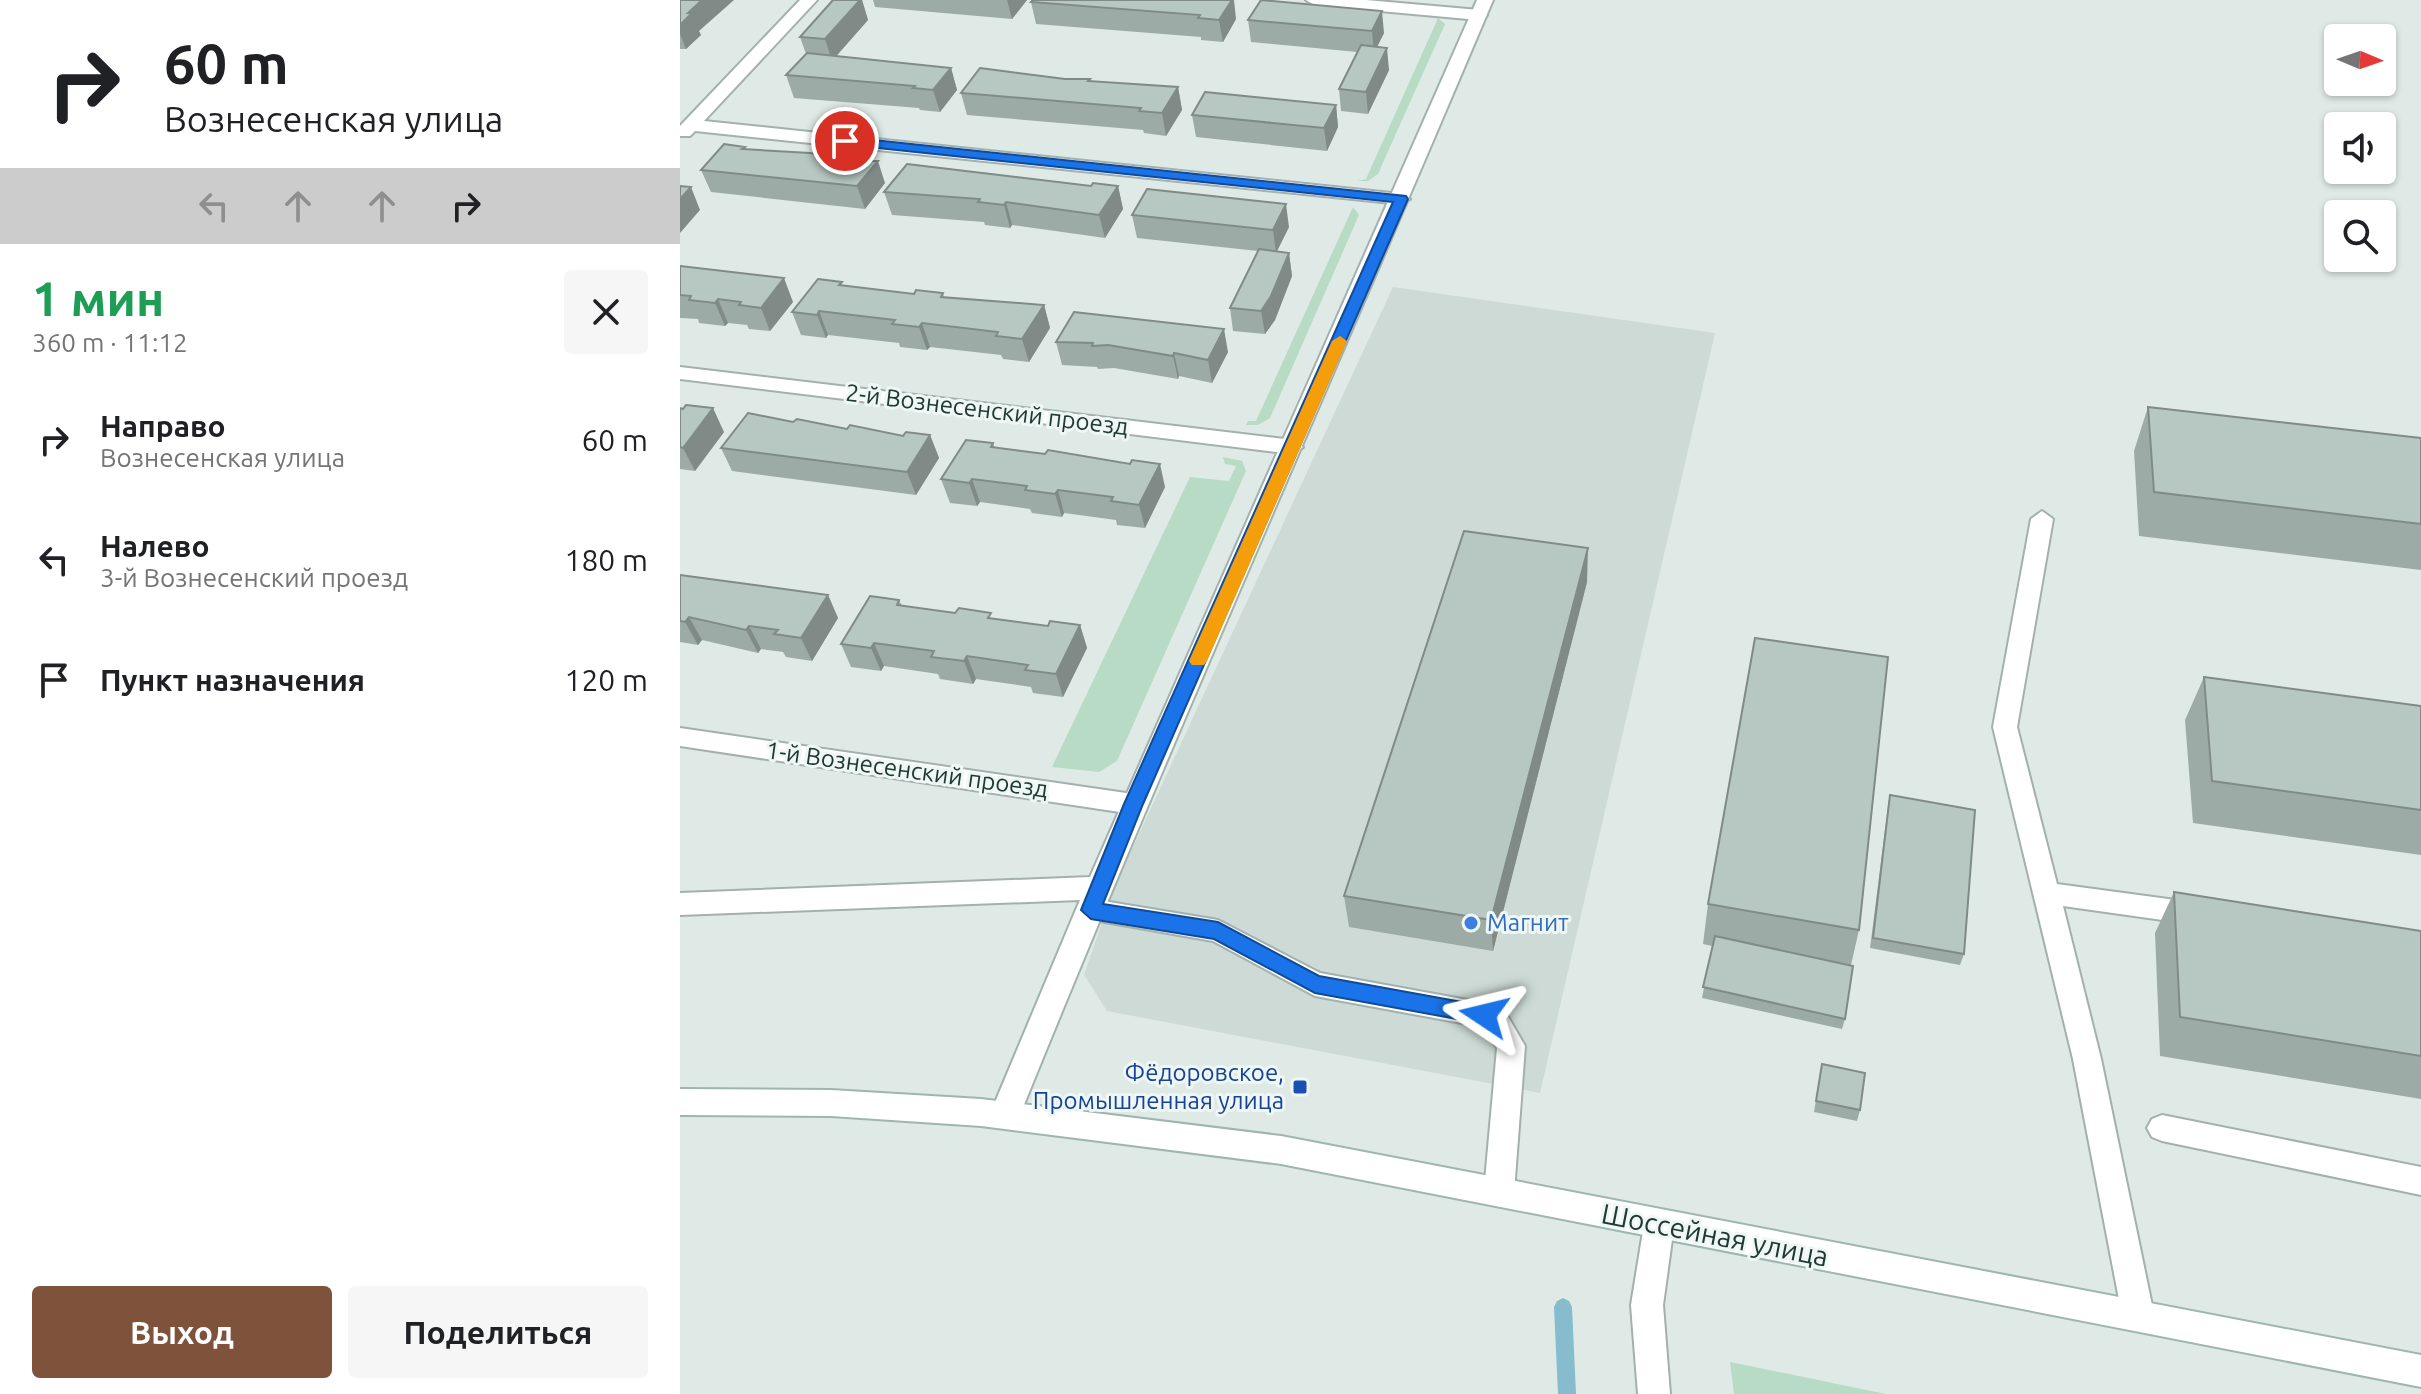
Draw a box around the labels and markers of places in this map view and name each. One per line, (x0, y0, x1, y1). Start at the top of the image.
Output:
pin (811, 107, 879, 175)
place label: Магнит (1487, 909, 1569, 936)
marker: Магнит (1462, 914, 1480, 932)
place label: Фёдоровское, Промышленная улица (1033, 1059, 1284, 1114)
marker: Фёдоровское, Промышленная улица (1291, 1078, 1309, 1096)

